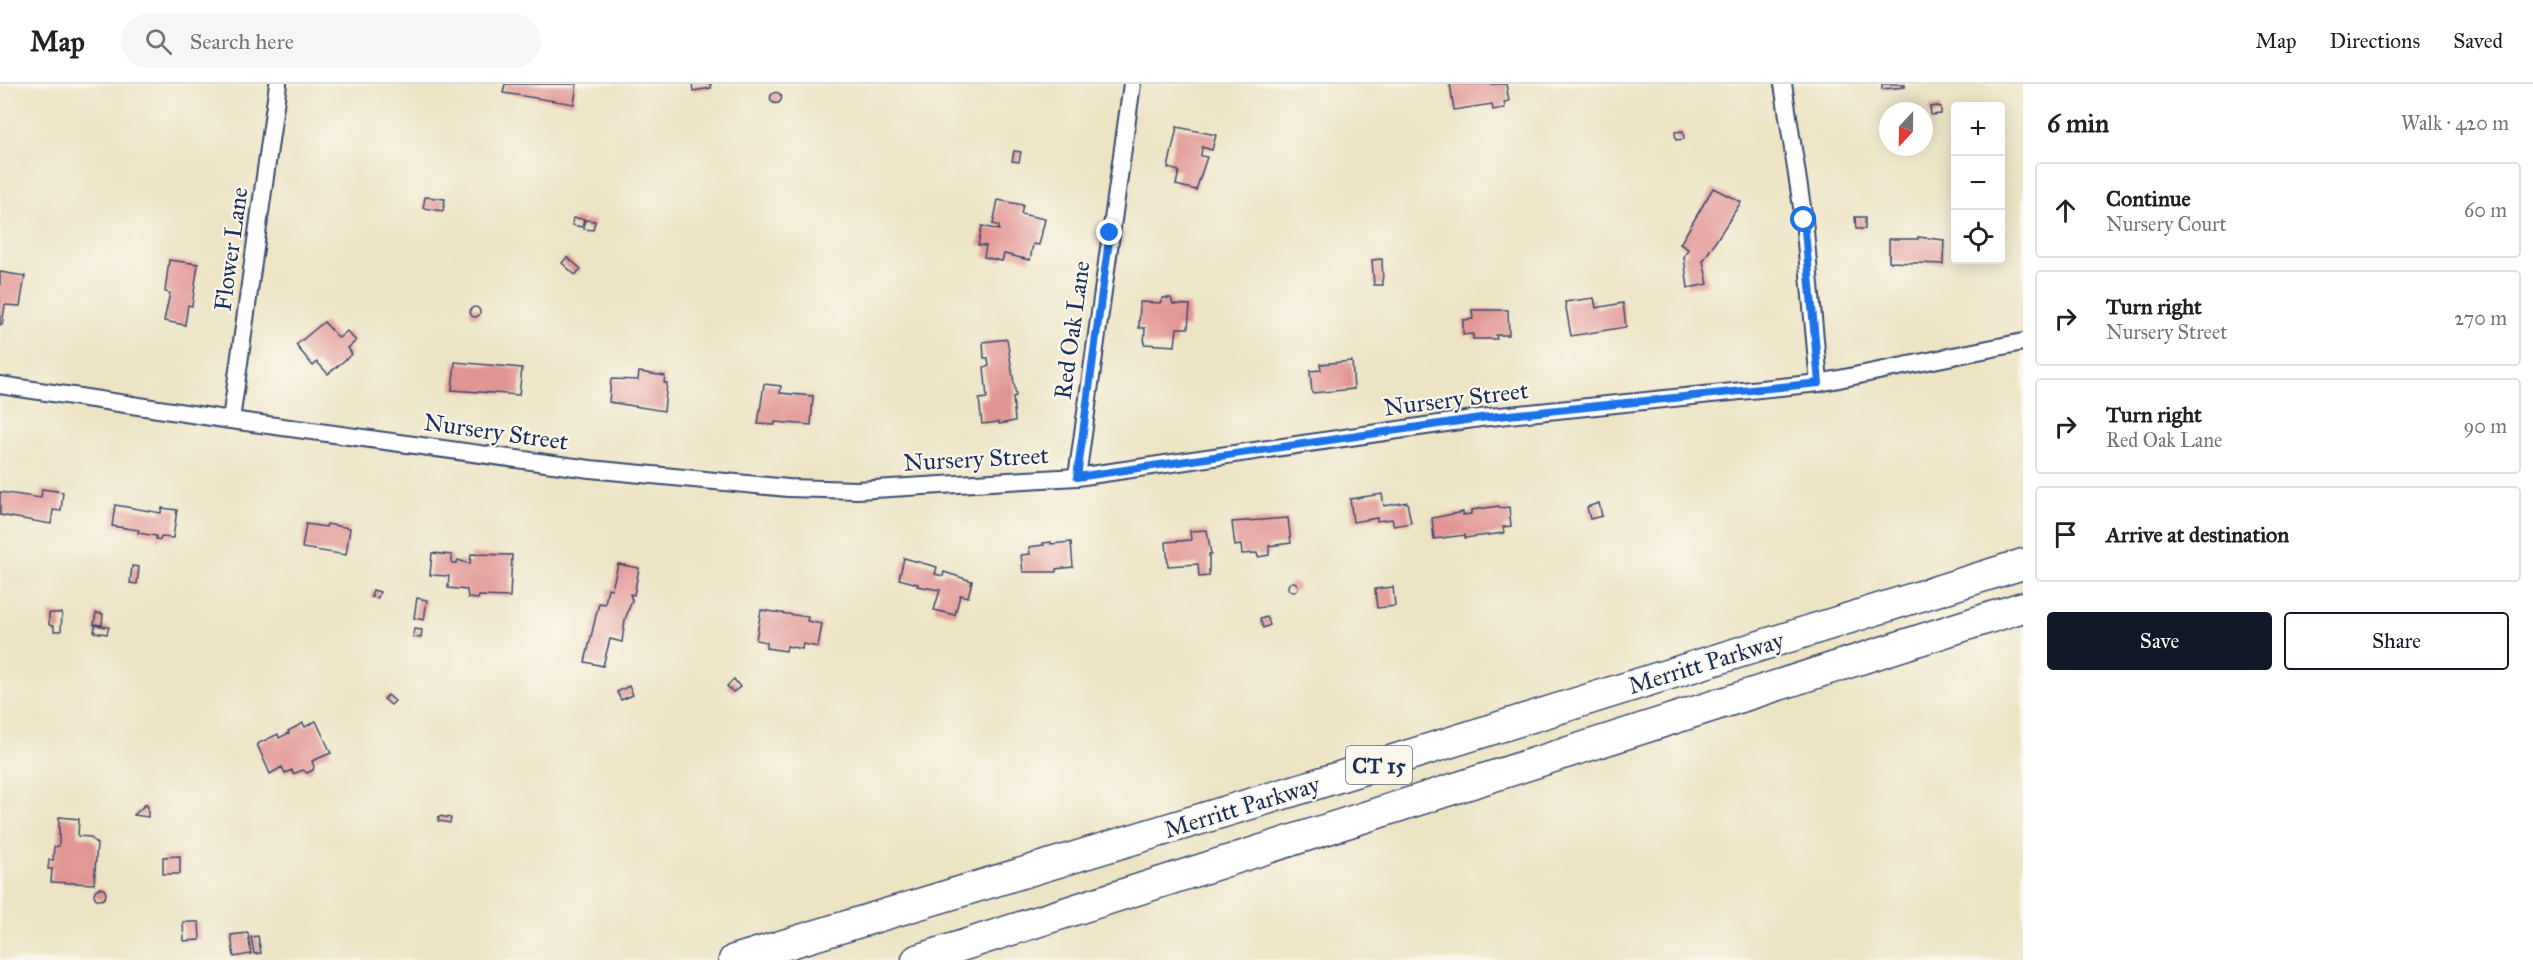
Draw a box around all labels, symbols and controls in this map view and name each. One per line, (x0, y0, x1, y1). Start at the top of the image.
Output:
search box (121, 14, 541, 68)
text: Map (30, 24, 85, 59)
icon: search (142, 25, 175, 58)
text: Search here (190, 28, 294, 55)
text: Map (2256, 28, 2297, 54)
text: Directions (2330, 28, 2420, 54)
text: Saved (2453, 28, 2503, 54)
north arrow (1879, 102, 1933, 156)
map controls (1951, 102, 2005, 264)
button: + (1951, 102, 2005, 156)
text: 6 min (2047, 107, 2109, 139)
text: Walk · 420 m (2401, 111, 2509, 135)
button: − (1951, 156, 2005, 210)
street label: Flower Lane (207, 185, 255, 313)
text: Continue (2106, 185, 2191, 212)
icon: ahead (2049, 194, 2082, 227)
text: 60 m (2464, 198, 2507, 222)
route start (1790, 206, 1816, 232)
button: locate (1951, 210, 2005, 264)
text: Nursery Court (2106, 212, 2227, 236)
route end (1096, 219, 1122, 245)
street label: Red Oak Lane (1047, 259, 1097, 401)
text: Turn right (2106, 293, 2202, 320)
icon: right (2049, 302, 2082, 335)
text: 270 m (2454, 306, 2507, 330)
text: Nursery Street (2106, 320, 2227, 344)
street label: Nursery Street (1382, 375, 1531, 423)
text: Turn right (2106, 401, 2202, 428)
street label: Nursery Street (422, 407, 571, 457)
icon: right (2049, 410, 2082, 443)
text: 90 m (2464, 414, 2507, 438)
text: Red Oak Lane (2106, 428, 2222, 452)
street label: Nursery Street (903, 440, 1050, 478)
icon: arrive (2049, 518, 2082, 551)
text: Arrive at destination (2106, 521, 2289, 548)
button: Save (2047, 612, 2272, 670)
button: Share (2284, 612, 2509, 670)
street label: Merritt Parkway (1625, 625, 1788, 701)
road number: CT 15 (1346, 746, 1412, 784)
street label: Merritt Parkway (1161, 769, 1324, 845)

